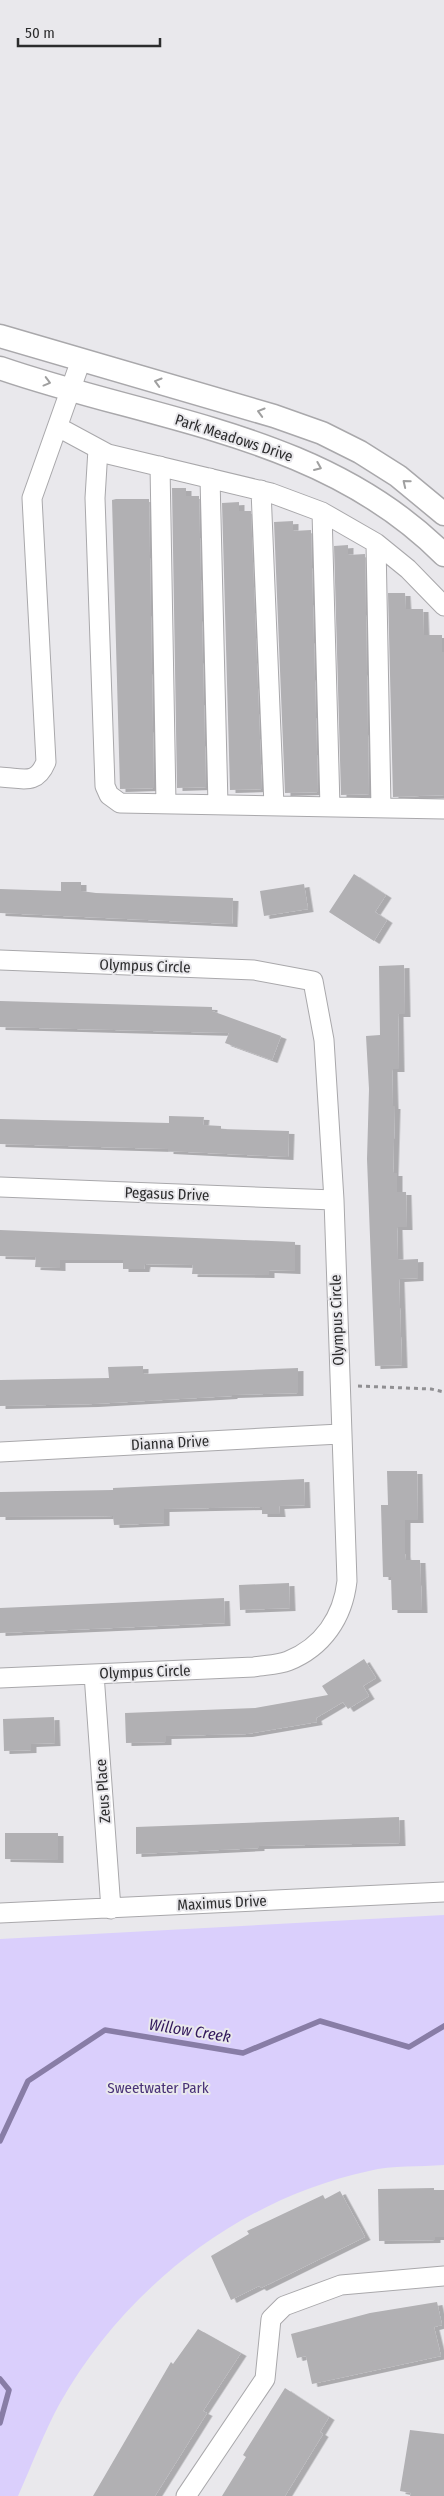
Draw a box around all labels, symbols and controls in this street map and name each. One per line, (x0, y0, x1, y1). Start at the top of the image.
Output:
scale bar (18, 15, 160, 47)
text: 50 m (25, 24, 55, 42)
one-way arrow (42, 376, 51, 387)
one-way arrow (155, 378, 163, 388)
one-way arrow (258, 408, 266, 418)
street label: Park Meadows Drive (173, 410, 295, 466)
one-way arrow (314, 462, 322, 472)
one-way arrow (403, 479, 412, 488)
street label: Olympus Circle (99, 955, 191, 977)
street label: Pegasus Drive (124, 1184, 210, 1204)
street label: Olympus Circle (326, 1274, 348, 1366)
street label: Dianna Drive (130, 1432, 210, 1454)
street label: Olympus Circle (99, 1661, 191, 1683)
street label: Zeus Place (92, 1758, 114, 1824)
street label: Maximus Drive (177, 1892, 267, 1914)
water label: Willow Creek (148, 2015, 232, 2046)
park label: Sweetwater Park (107, 2079, 209, 2097)

